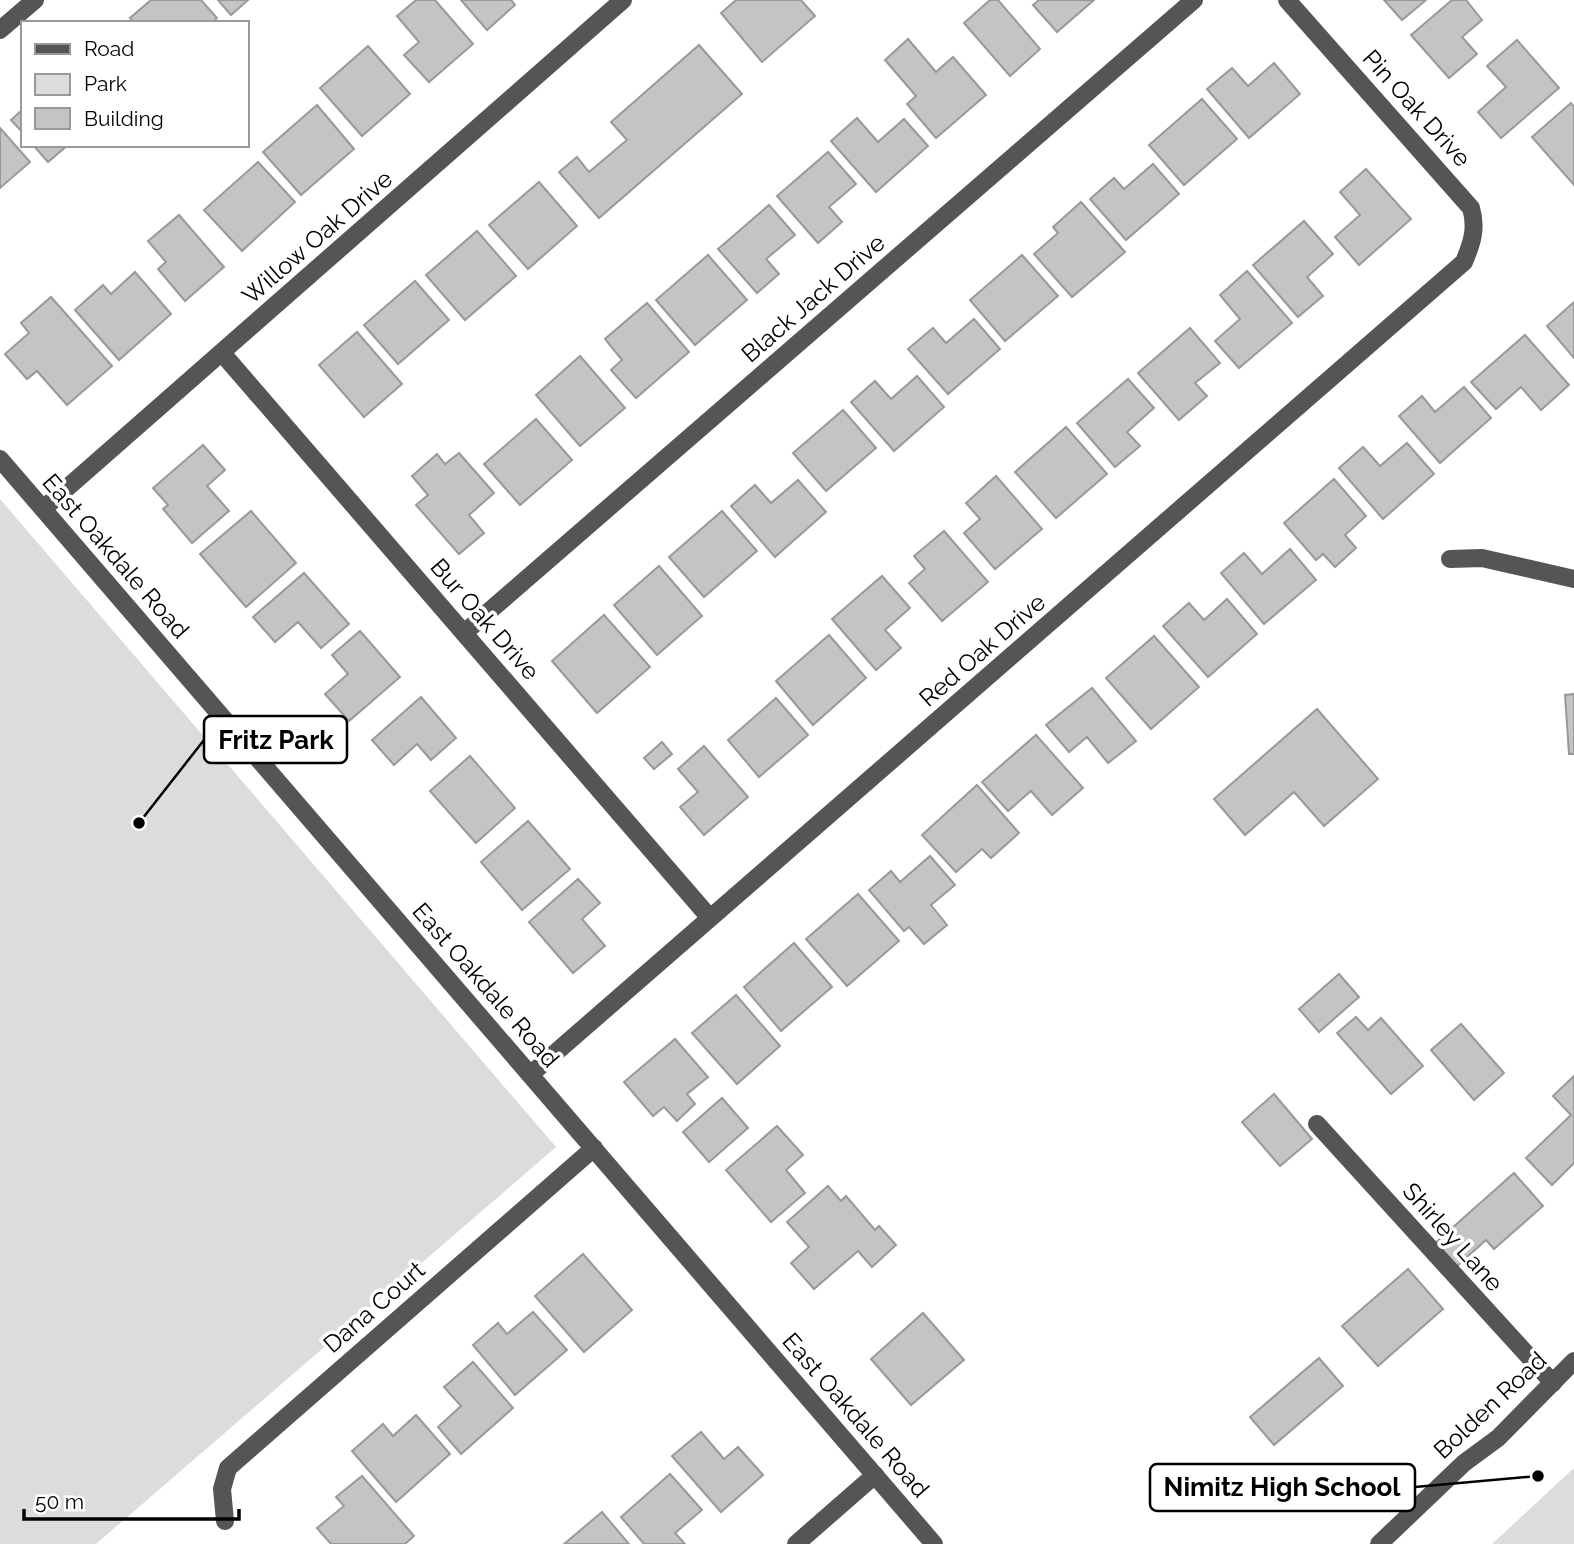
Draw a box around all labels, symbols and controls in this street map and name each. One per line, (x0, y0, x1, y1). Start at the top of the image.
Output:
legend (21, 21, 248, 147)
text: Road (84, 36, 134, 61)
street label: Pin Oak Drive (1357, 44, 1477, 172)
text: Park (84, 71, 127, 96)
text: Building (84, 106, 164, 131)
street label: Willow Oak Drive (236, 164, 398, 310)
street label: Black Jack Drive (735, 228, 891, 368)
street label: East Oakdale Road (37, 468, 195, 644)
street label: Bur Oak Drive (424, 552, 546, 686)
street label: Red Oak Drive (913, 587, 1051, 713)
callout: Fritz Park (204, 716, 347, 763)
text: Fritz Park (218, 725, 334, 755)
street label: East Oakdale Road (407, 897, 565, 1073)
street label: Shirley Lane (1397, 1177, 1509, 1297)
street label: Dana Court (317, 1255, 431, 1359)
street label: East Oakdale Road (777, 1327, 935, 1503)
street label: Bolden Road (1428, 1345, 1552, 1465)
callout: Nimitz High School (1150, 1464, 1415, 1511)
text: Nimitz High School (1164, 1472, 1401, 1502)
scale bar (24, 1478, 240, 1522)
text: 50 m (35, 1489, 84, 1514)

